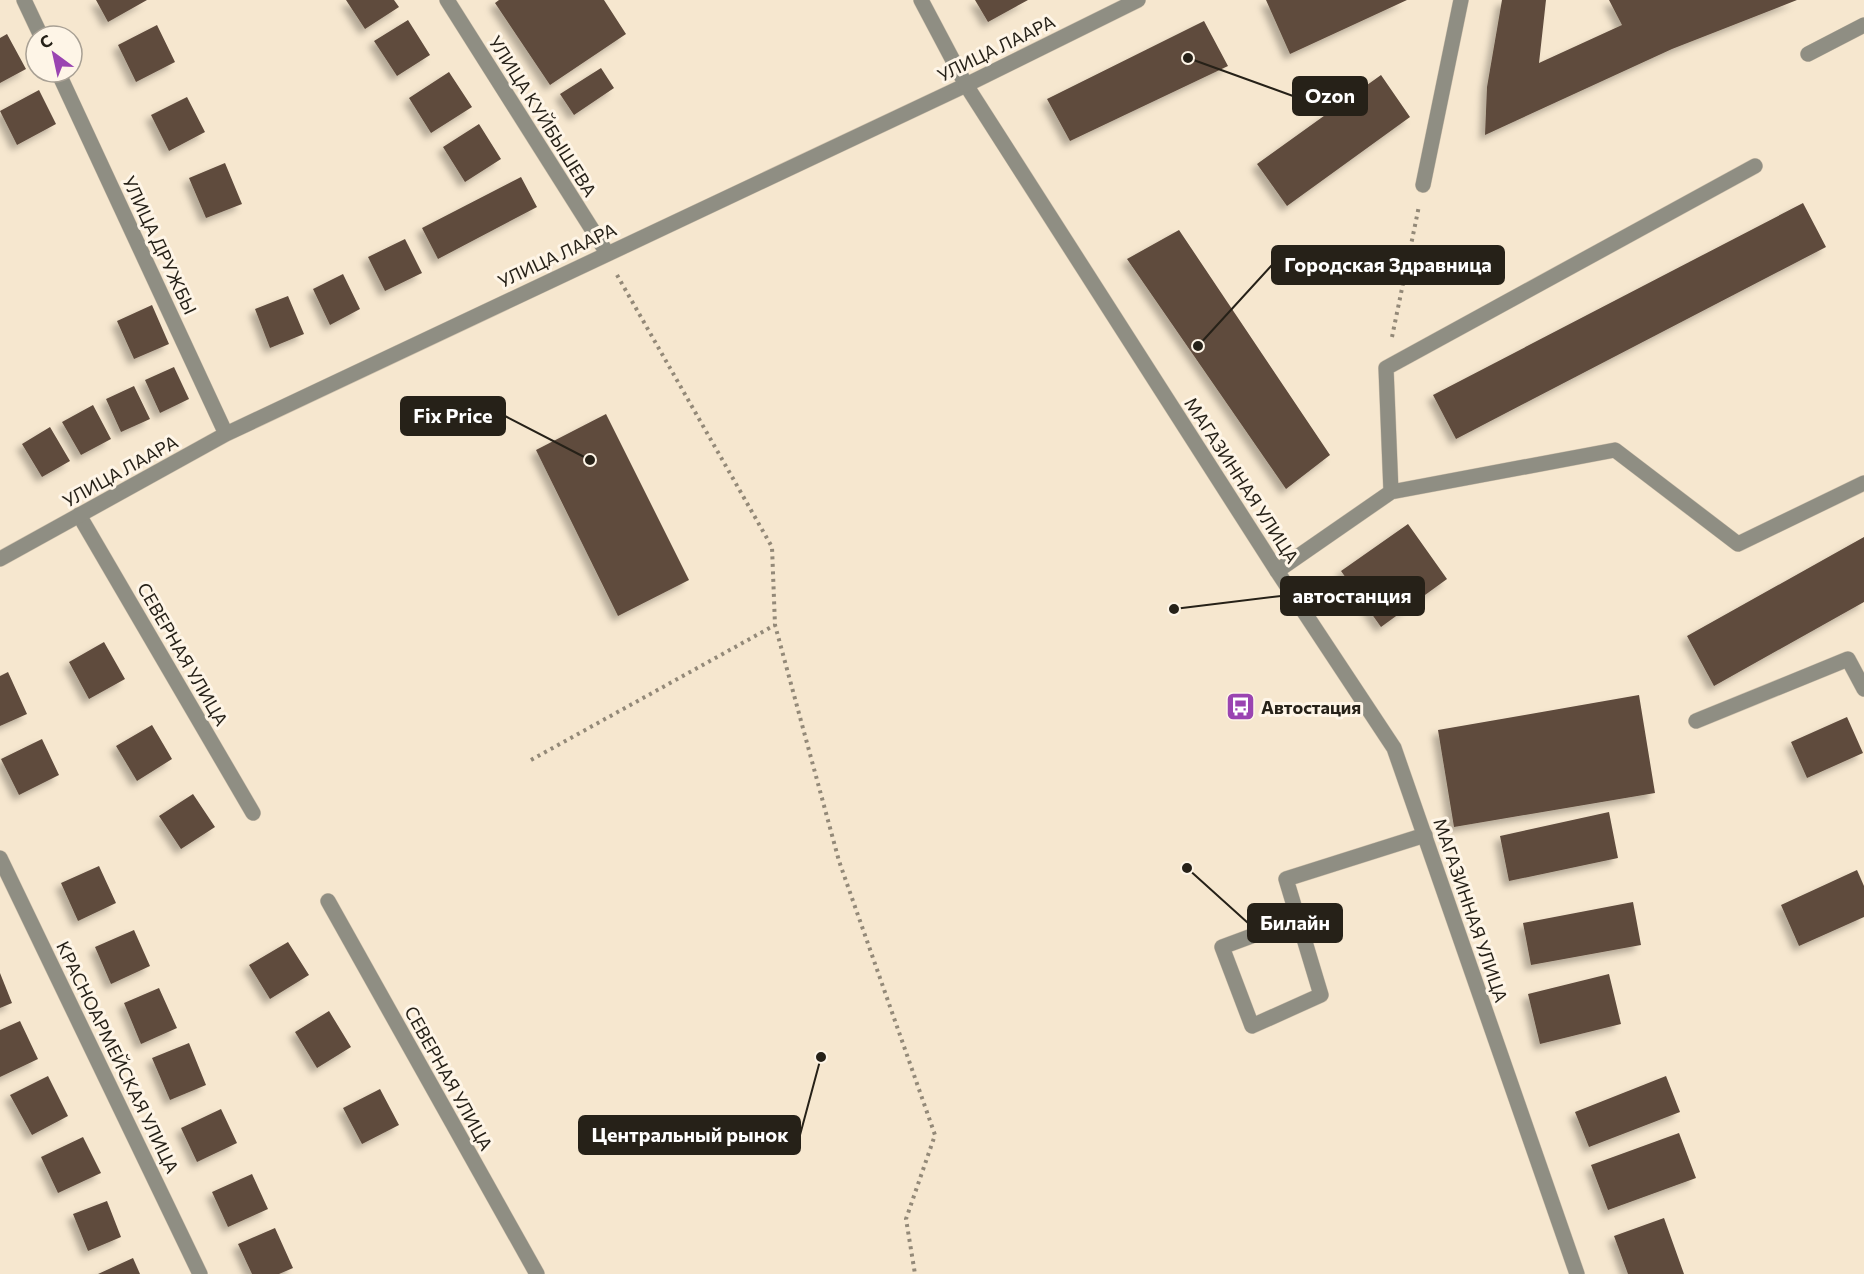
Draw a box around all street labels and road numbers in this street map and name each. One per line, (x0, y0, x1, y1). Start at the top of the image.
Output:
street label: УЛИЦА ЛААРА (933, 10, 1059, 86)
street label: УЛИЦА КУЙБЫШЕВА (484, 31, 602, 201)
street label: УЛИЦА ДРУЖБЫ (118, 172, 202, 318)
street label: УЛИЦА ЛААРА (494, 218, 620, 292)
street label: МАГАЗИННАЯ УЛИЦА (1180, 393, 1304, 567)
street label: УЛИЦА ЛААРА (59, 430, 181, 512)
street label: СЕВЕРНАЯ УЛИЦА (133, 578, 233, 730)
street label: МАГАЗИННАЯ УЛИЦА (1429, 815, 1513, 1005)
street label: КРАСНОАРМЕЙСКАЯ УЛИЦА (52, 937, 184, 1177)
street label: СЕВЕРНАЯ УЛИЦА (400, 1002, 498, 1154)

